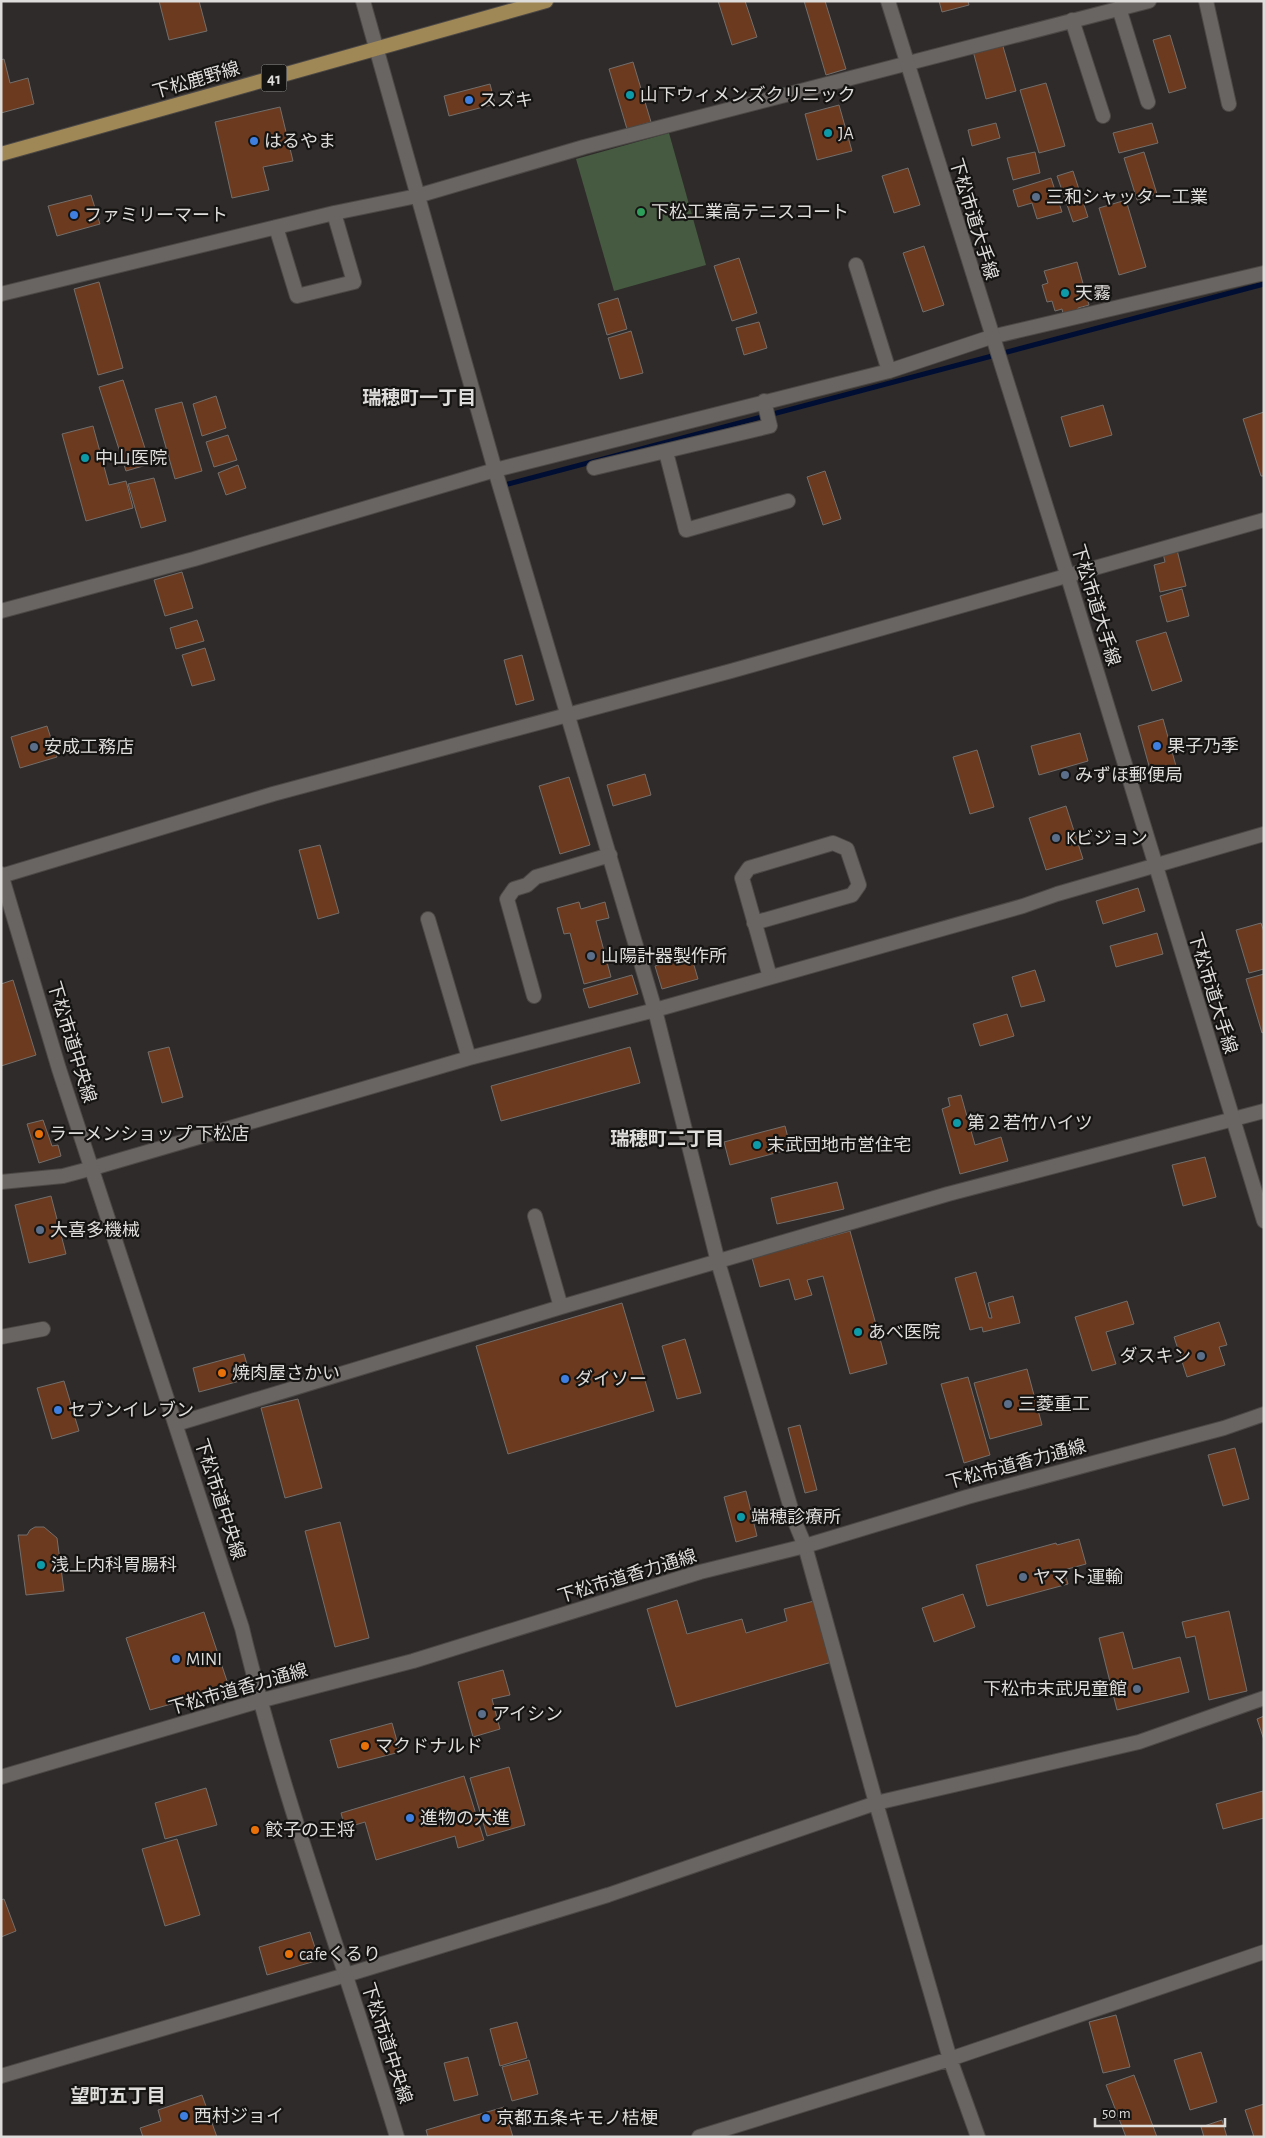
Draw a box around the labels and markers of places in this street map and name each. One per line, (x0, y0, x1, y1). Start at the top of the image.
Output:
place label: 山下ウィメンズクリニック (640, 85, 856, 105)
marker: 山下ウィメンズクリニック (624, 89, 636, 101)
place label: スズキ (479, 90, 533, 110)
marker: スズキ (463, 94, 475, 106)
place label: JA (838, 125, 855, 143)
marker: JA (822, 127, 834, 139)
place label: はるやま (264, 132, 336, 151)
marker: はるやま (248, 135, 260, 147)
place label: 三和シャッター工業 (1046, 187, 1208, 207)
marker: 三和シャッター工業 (1030, 191, 1042, 203)
place label: 下松工業高テニスコート (651, 203, 849, 222)
marker: 下松工業高テニスコート (635, 206, 647, 218)
place label: ファミリーマート (84, 207, 228, 225)
marker: ファミリーマート (68, 209, 80, 221)
place label: 天霧 (1075, 285, 1111, 303)
marker: 天霧 (1059, 287, 1071, 299)
place label: 中山医院 (95, 449, 167, 468)
marker: 中山医院 (79, 452, 91, 464)
place label: 果子乃季 (1167, 736, 1239, 756)
place label: 安成工務店 (44, 738, 134, 757)
marker: 果子乃季 (1151, 740, 1163, 752)
marker: 安成工務店 (28, 741, 40, 753)
place label: みずほ郵便局 (1075, 766, 1183, 785)
marker: みずほ郵便局 (1059, 769, 1071, 781)
place label: Kビジョン (1066, 829, 1148, 848)
marker: Kビジョン (1050, 832, 1062, 844)
place label: 山陽計器製作所 (601, 946, 727, 966)
marker: 山陽計器製作所 (585, 950, 597, 962)
place label: 第２若竹ハイツ (967, 1113, 1093, 1133)
marker: 第２若竹ハイツ (951, 1117, 963, 1129)
place label: ラーメンショップ 下松店 (49, 1125, 249, 1144)
marker: ラーメンショップ 下松店 (33, 1128, 45, 1140)
place label: 末武団地市営住宅 (767, 1135, 911, 1155)
marker: 末武団地市営住宅 (751, 1139, 763, 1151)
place label: 大喜多機械 (50, 1220, 140, 1240)
marker: 大喜多機械 (34, 1224, 46, 1236)
place label: あべ医院 (868, 1323, 940, 1342)
marker: あべ医院 (852, 1326, 864, 1338)
place label: ダスキン (1120, 1346, 1191, 1366)
marker: ダスキン (1195, 1350, 1207, 1362)
place label: 焼肉屋さかい (232, 1364, 340, 1383)
marker: 焼肉屋さかい (216, 1367, 228, 1379)
place label: ダイソー (575, 1369, 647, 1389)
marker: ダイソー (559, 1373, 571, 1385)
place label: 三菱重工 (1018, 1395, 1090, 1414)
marker: 三菱重工 (1002, 1398, 1014, 1410)
place label: セブンイレブン (68, 1400, 194, 1420)
marker: セブンイレブン (52, 1404, 64, 1416)
place label: 端穂診療所 (751, 1508, 841, 1527)
marker: 端穂診療所 (735, 1511, 747, 1523)
place label: 浅上内科胃腸科 (51, 1555, 177, 1575)
marker: 浅上内科胃腸科 (35, 1559, 47, 1571)
place label: ヤマト運輸 (1033, 1567, 1123, 1587)
marker: ヤマト運輸 (1017, 1571, 1029, 1583)
place label: MINI (186, 1651, 222, 1669)
marker: MINI (170, 1653, 182, 1665)
place label: 下松市末武児童館 (983, 1680, 1127, 1699)
marker: 下松市末武児童館 (1131, 1683, 1143, 1695)
place label: アイシン (492, 1705, 563, 1724)
marker: アイシン (476, 1708, 488, 1720)
place label: マクドナルド (375, 1737, 483, 1756)
marker: マクドナルド (359, 1740, 371, 1752)
place label: 進物の大進 (420, 1808, 510, 1828)
marker: 進物の大進 (404, 1812, 416, 1824)
place label: 餃子の王将 (265, 1821, 355, 1840)
marker: 餃子の王将 (249, 1824, 261, 1836)
place label: cafeくるり (299, 1945, 381, 1964)
marker: cafeくるり (283, 1948, 295, 1960)
place label: 西村ジョイ (194, 2106, 284, 2126)
place label: 京都五条キモノ桔梗 (496, 2109, 658, 2128)
marker: 西村ジョイ (178, 2110, 190, 2122)
marker: 京都五条キモノ桔梗 (480, 2112, 492, 2124)

